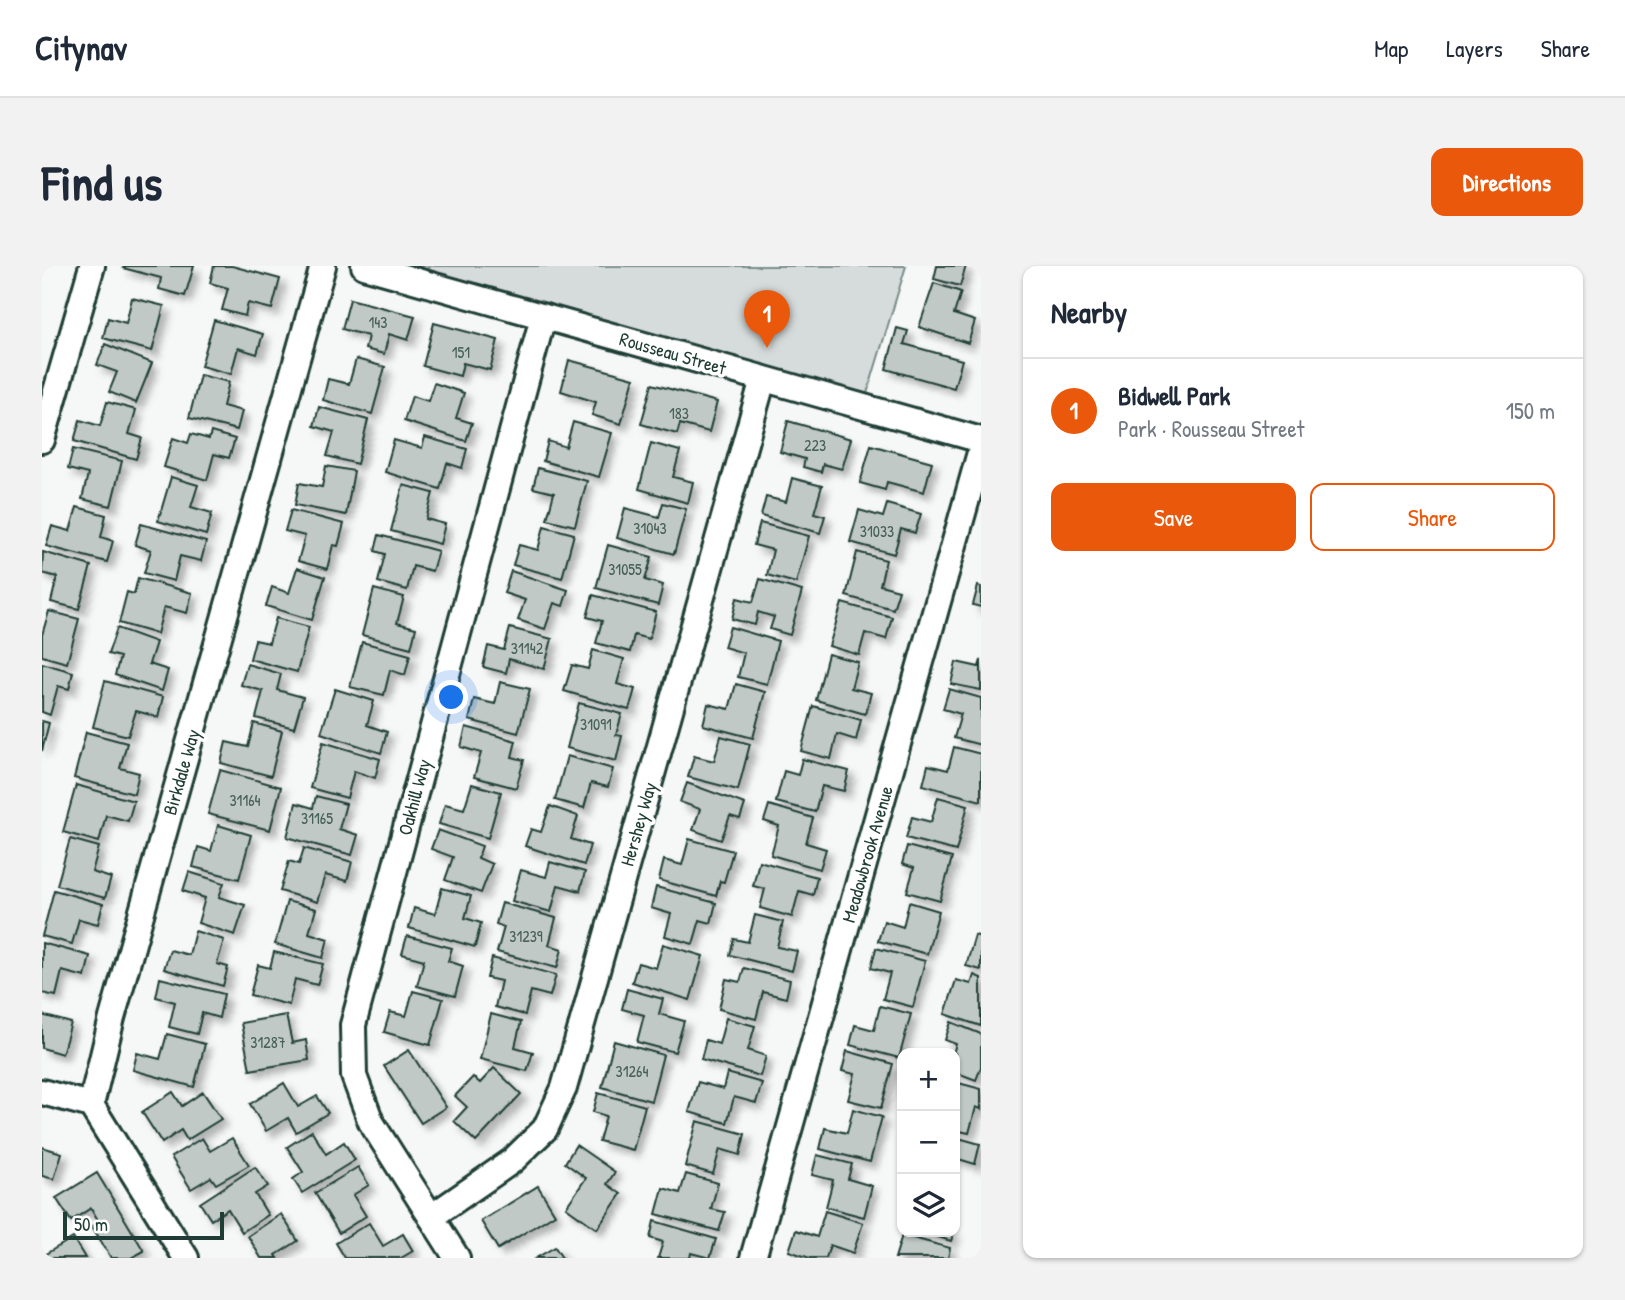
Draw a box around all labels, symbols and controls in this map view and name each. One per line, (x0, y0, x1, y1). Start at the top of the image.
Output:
text: Citynav (35, 26, 127, 70)
text: Map (1374, 32, 1408, 64)
text: Layers (1446, 32, 1503, 64)
text: Share (1541, 32, 1590, 64)
button: Directions (1431, 148, 1583, 216)
text: Find us (42, 149, 162, 215)
pin: 1 (744, 290, 790, 348)
text: Nearby (1051, 292, 1127, 332)
house number: 143 (369, 311, 387, 333)
street label: Rousseau Street (617, 325, 730, 381)
house number: 151 (452, 341, 470, 363)
text: Bidwell Park (1118, 378, 1230, 413)
text: 1 (1070, 395, 1078, 426)
text: 150 m (1506, 395, 1555, 426)
house number: 183 (669, 402, 689, 424)
text: Park · Rousseau Street (1118, 413, 1304, 444)
house number: 223 (804, 434, 826, 456)
button: Save (1051, 483, 1296, 551)
button: Share (1310, 483, 1555, 551)
house number: 31043 (633, 517, 667, 539)
house number: 31033 (860, 520, 894, 542)
house number: 31055 (608, 558, 642, 580)
house number: 31142 (511, 637, 544, 659)
your location (434, 680, 468, 714)
house number: 31091 (580, 713, 612, 735)
street label: Birkdale Way (156, 726, 206, 818)
street label: Oakhill Way (391, 756, 437, 838)
street label: Hershey Way (614, 779, 662, 869)
street label: Meadowbrook Avenue (835, 782, 899, 925)
house number: 31164 (229, 789, 261, 811)
house number: 31165 (301, 807, 333, 829)
house number: 31239 (509, 925, 543, 947)
house number: 31287 (250, 1031, 286, 1053)
map controls (897, 1048, 960, 1237)
button: + (897, 1048, 960, 1111)
house number: 31264 (616, 1060, 648, 1082)
button: − (897, 1111, 960, 1174)
button: layers (897, 1174, 960, 1237)
scale bar (63, 1209, 224, 1241)
text: 50 m (74, 1211, 108, 1237)

